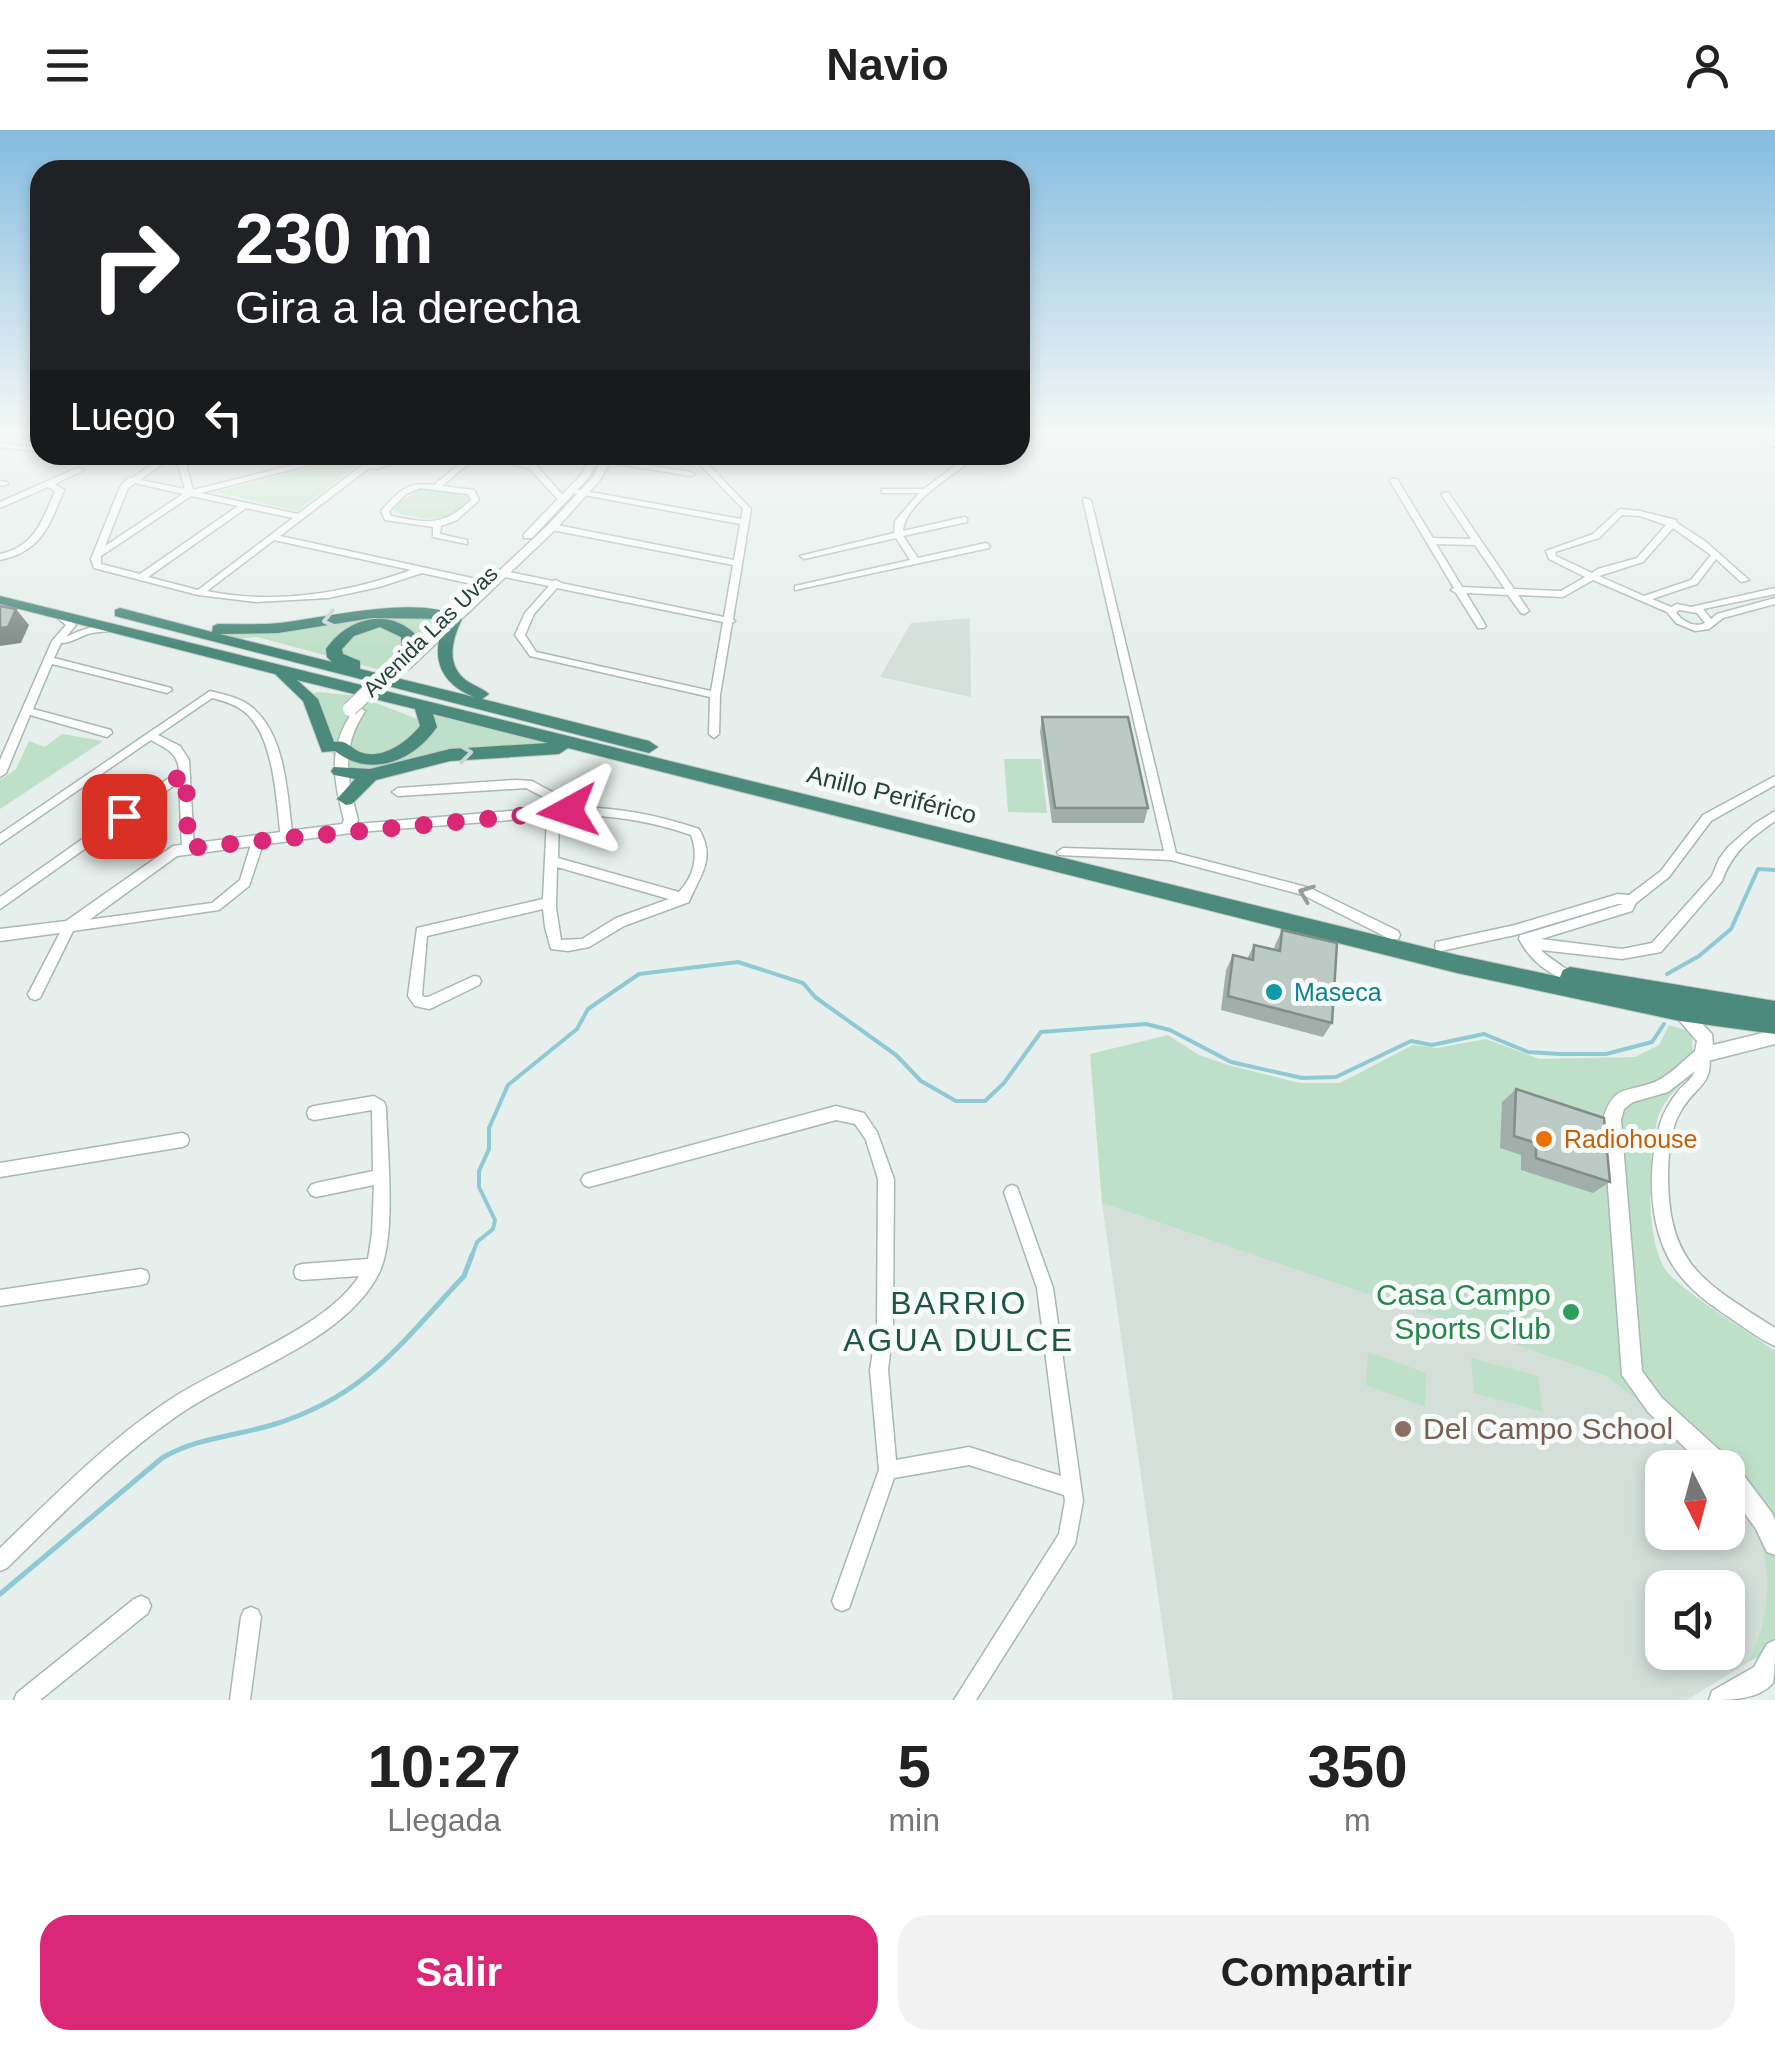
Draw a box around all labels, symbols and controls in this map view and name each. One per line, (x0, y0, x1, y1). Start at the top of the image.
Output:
icon: menu (40, 38, 95, 93)
icon: person (1680, 38, 1735, 93)
text: Navio (826, 39, 949, 90)
icon: right (70, 200, 200, 330)
text: 230 m (235, 200, 433, 278)
text: Gira a la derecha (235, 282, 580, 333)
icon: left (196, 390, 251, 445)
text: Luego (70, 396, 176, 438)
street label: Avenida Las Uvas (358, 561, 503, 702)
one-way arrow (322, 608, 339, 629)
one-way arrow (457, 744, 473, 765)
position arrow (516, 759, 620, 863)
street label: Anillo Periférico (804, 759, 980, 829)
pin (82, 774, 167, 859)
icon: arrive (97, 789, 152, 844)
one-way arrow (1299, 884, 1316, 905)
place label: Maseca (1294, 978, 1382, 1006)
marker: Maseca (1263, 981, 1285, 1003)
place label: Radiohouse (1564, 1125, 1697, 1153)
marker: Radiohouse (1533, 1128, 1555, 1150)
place label: Casa Campo Sports Club (1376, 1278, 1551, 1345)
district label: BARRIO AGUA DULCE (843, 1285, 1075, 1358)
marker: Casa Campo Sports Club (1560, 1301, 1582, 1323)
place label: Del Campo School (1423, 1412, 1673, 1445)
marker: Del Campo School (1392, 1418, 1414, 1440)
north arrow (1645, 1450, 1745, 1550)
map controls (1645, 1450, 1745, 1670)
button: sound (1645, 1570, 1745, 1670)
text: 10:27 (367, 1733, 521, 1800)
text: 5 (897, 1733, 931, 1800)
text: 350 (1307, 1733, 1408, 1800)
text: Llegada (387, 1802, 501, 1838)
text: min (888, 1802, 940, 1838)
text: m (1344, 1802, 1371, 1838)
button: Salir (40, 1915, 878, 2030)
button: Compartir (898, 1915, 1735, 2030)

